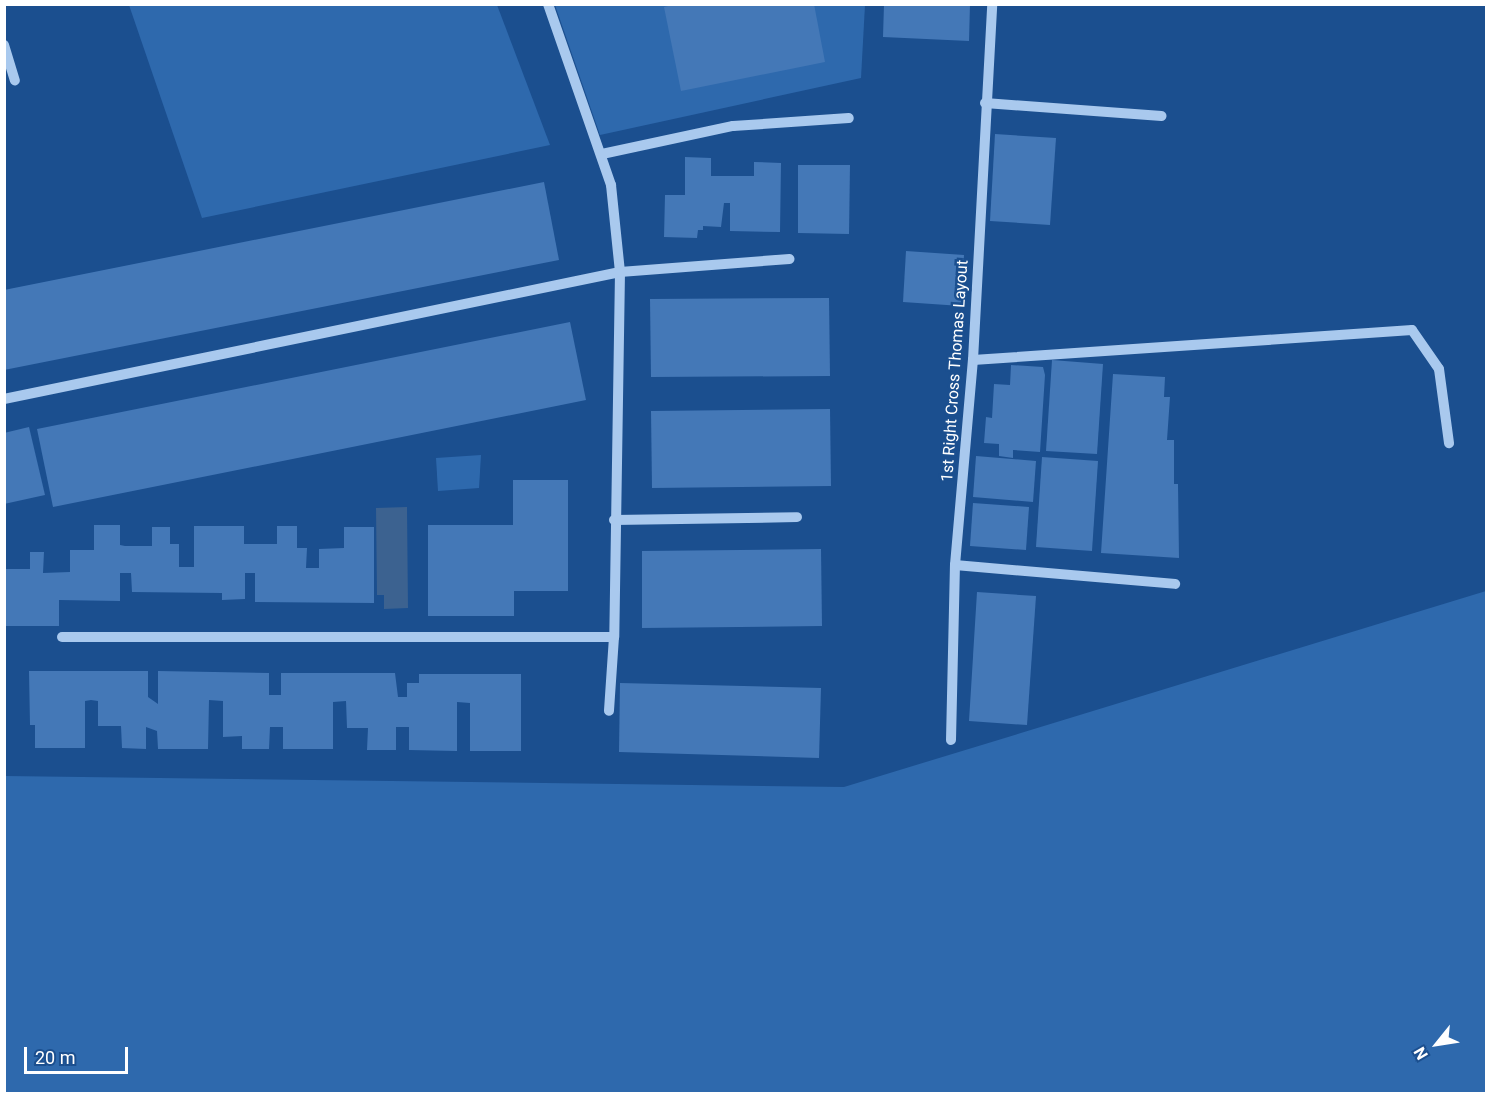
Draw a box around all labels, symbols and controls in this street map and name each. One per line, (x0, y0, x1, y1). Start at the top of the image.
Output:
street label: 1st Right Cross Thomas Layout (938, 259, 972, 483)
north arrow (1407, 1014, 1467, 1074)
scale bar (27, 1035, 130, 1073)
text: N (1410, 1044, 1432, 1063)
text: 20 m (35, 1047, 75, 1068)

